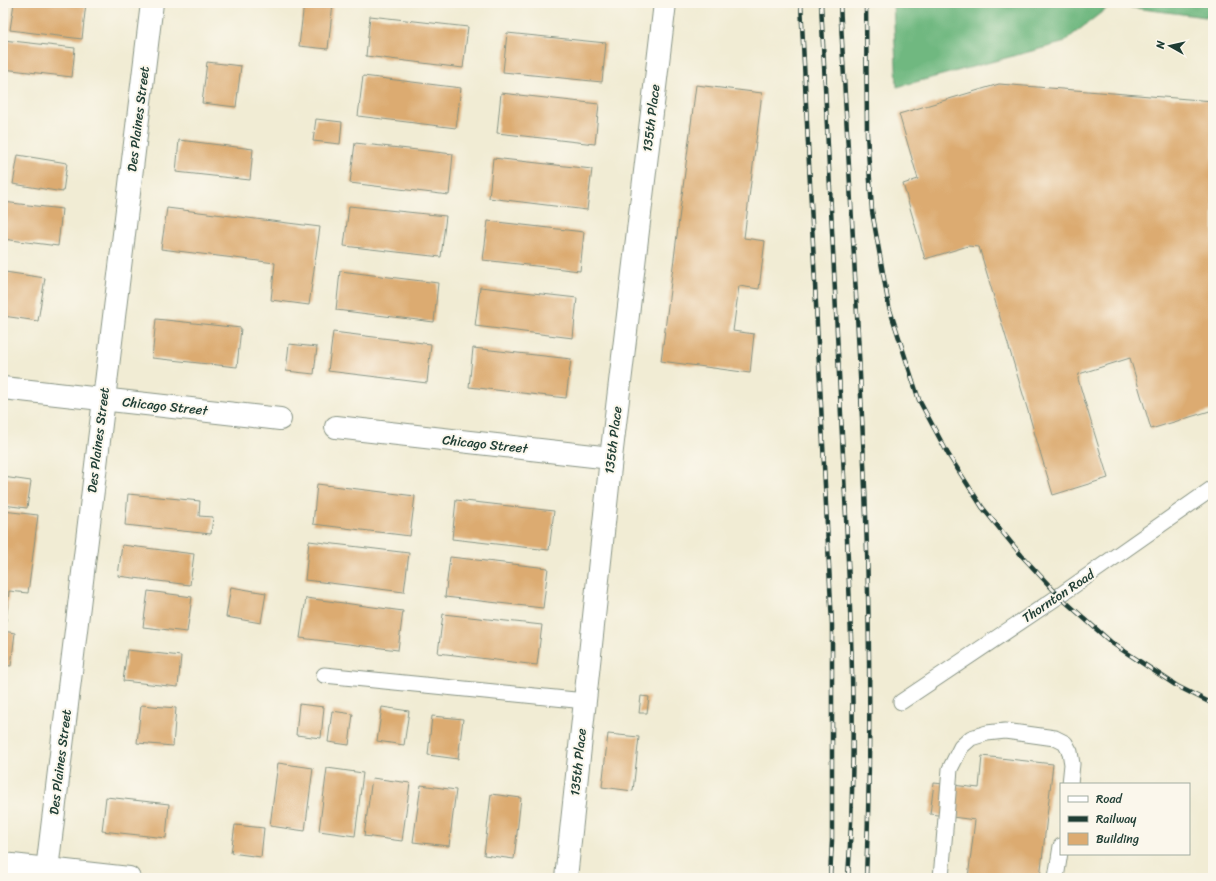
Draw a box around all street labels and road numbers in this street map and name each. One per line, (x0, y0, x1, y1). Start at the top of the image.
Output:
street label: Des Plaines Street (120, 65, 156, 173)
street label: 135th Place (635, 83, 667, 153)
street label: Des Plaines Street (80, 386, 116, 494)
street label: Chicago Street (121, 390, 210, 422)
street label: 135th Place (597, 405, 629, 475)
street label: Chicago Street (441, 428, 530, 460)
street label: Thornton Road (1017, 563, 1100, 629)
street label: Des Plaines Street (42, 708, 78, 816)
street label: 135th Place (563, 727, 593, 797)

